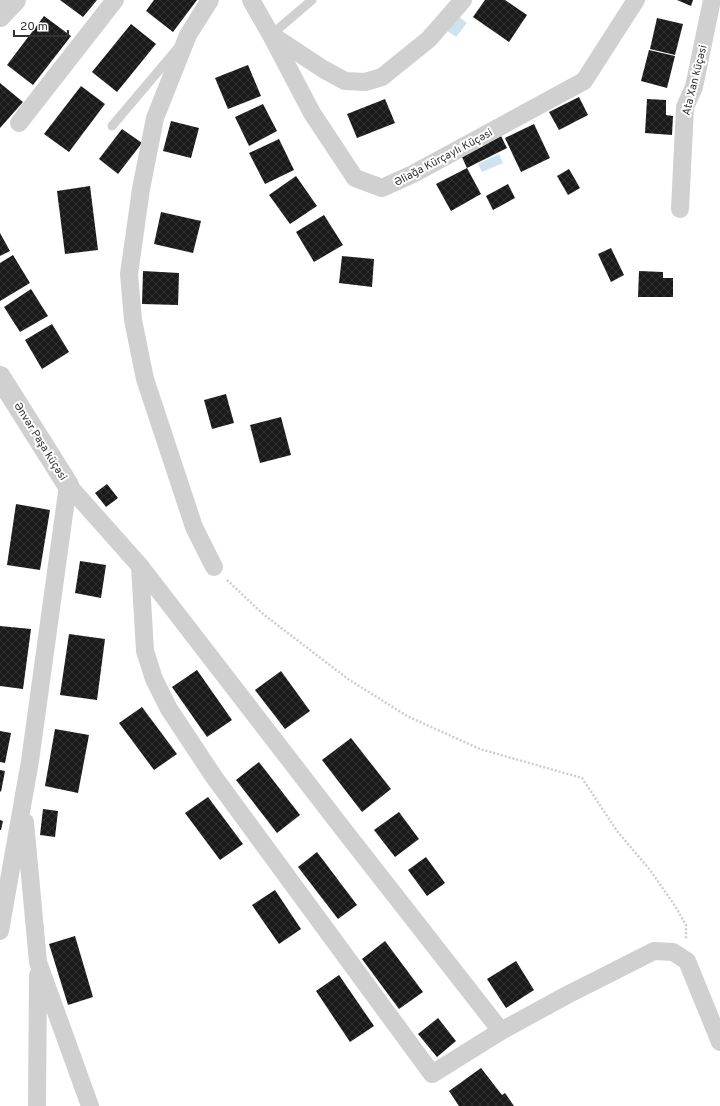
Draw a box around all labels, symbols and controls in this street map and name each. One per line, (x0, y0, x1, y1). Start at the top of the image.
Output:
scale bar (14, 12, 68, 38)
text: 20 m (20, 19, 48, 35)
street label: Ata Xan küçəsi (679, 44, 710, 117)
street label: Əliağa Kürçaylı Küçəsi (392, 126, 495, 190)
street label: Ənvər Paşa küçəsi (10, 400, 70, 483)

